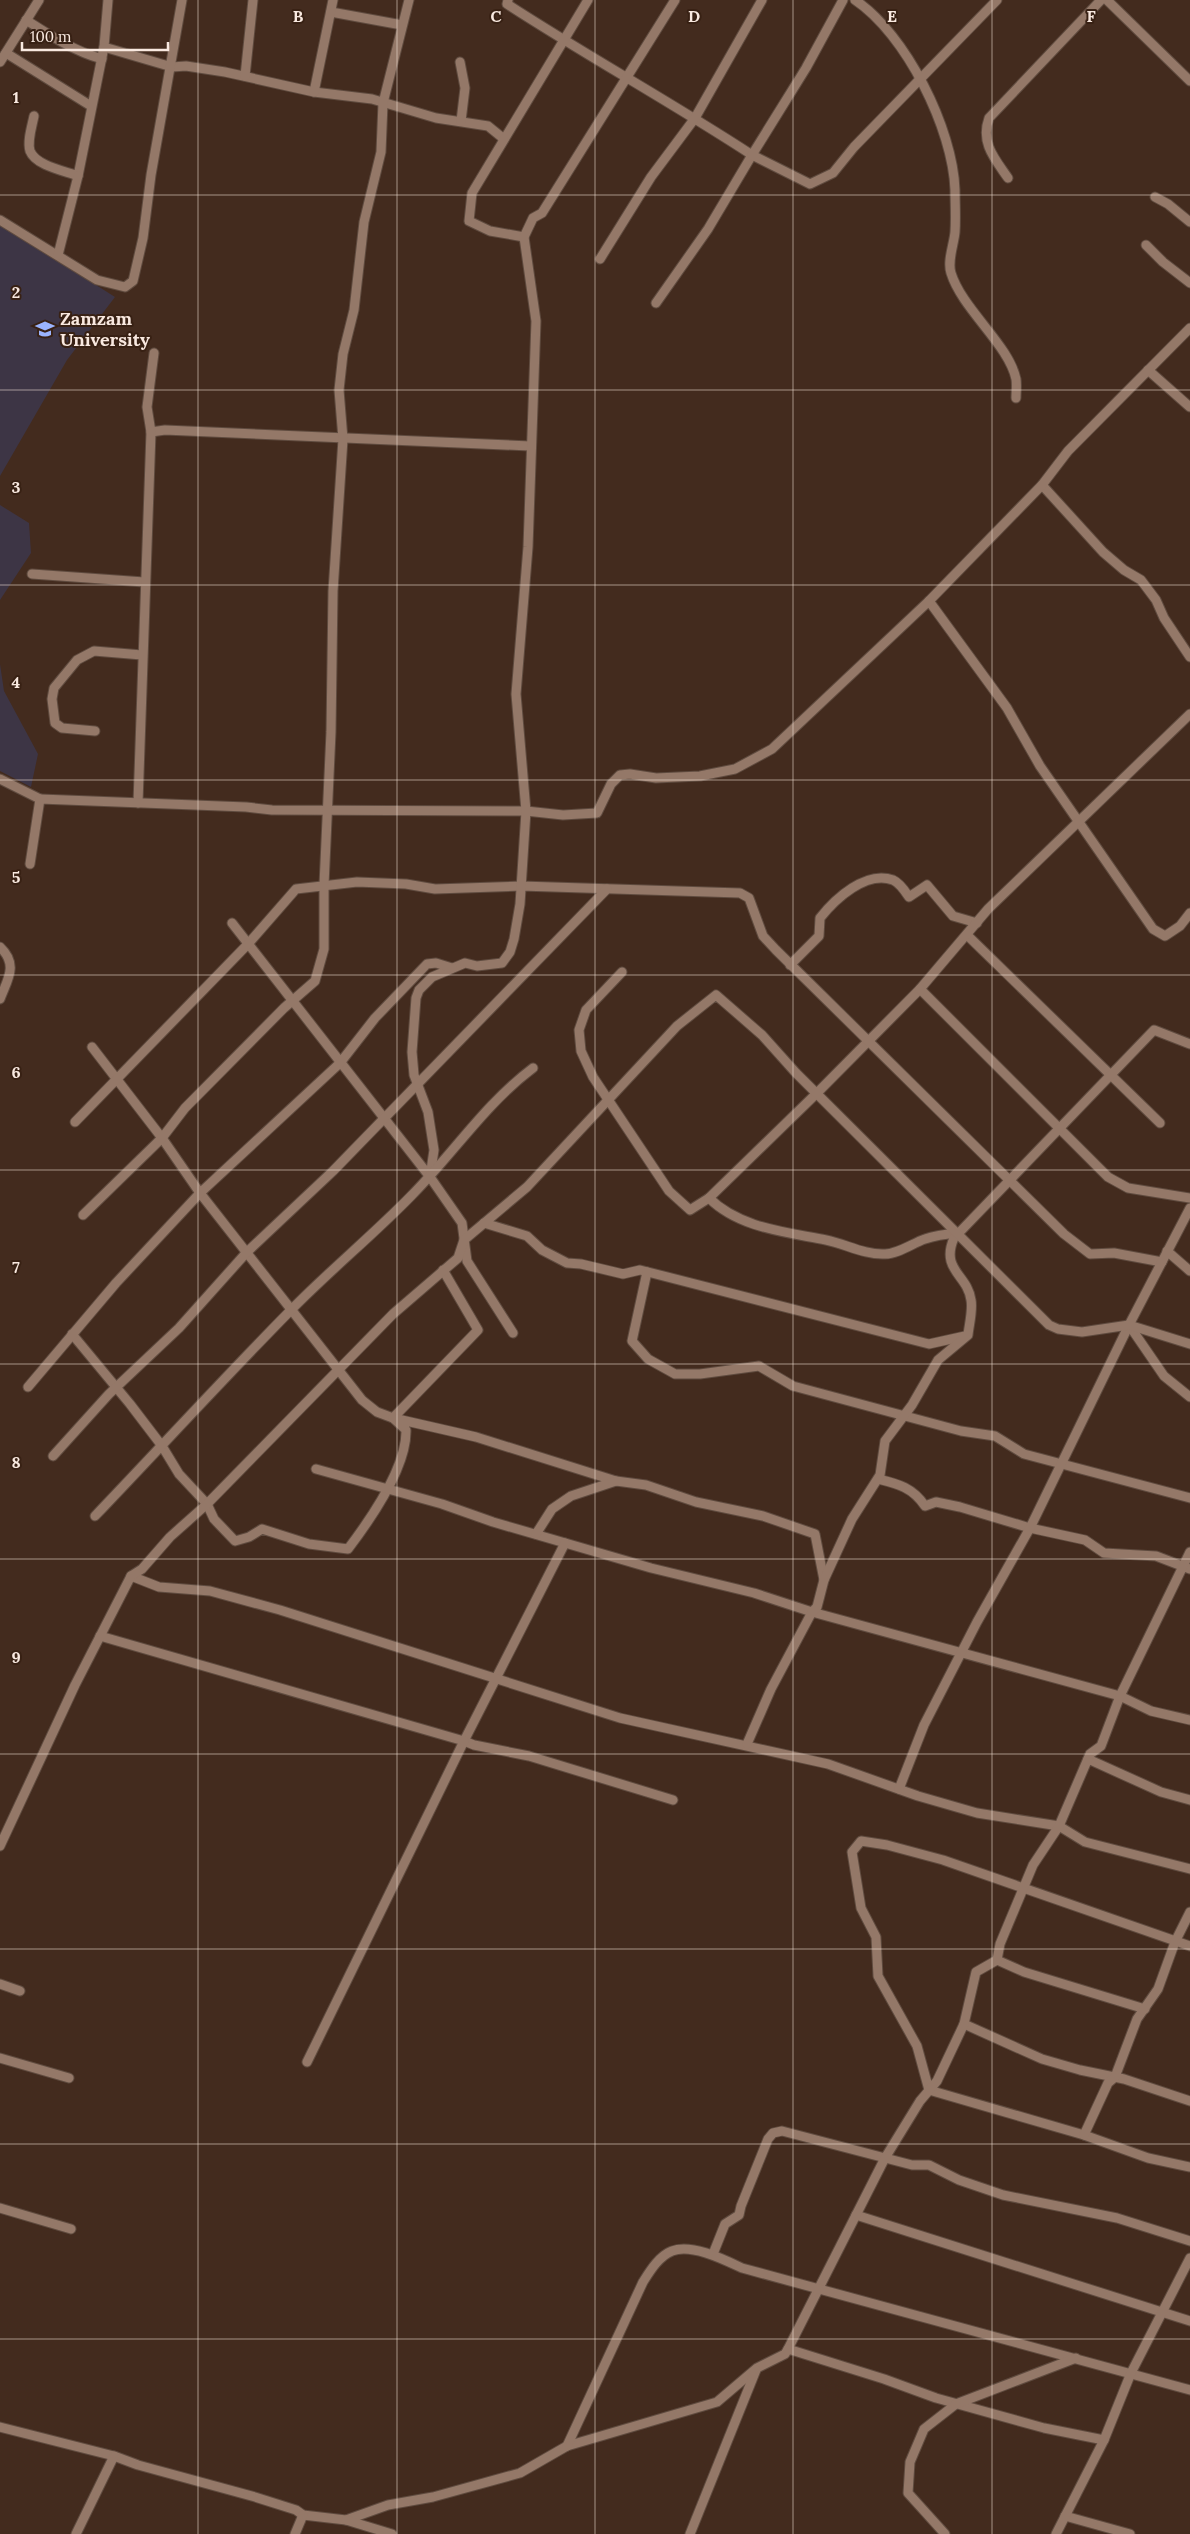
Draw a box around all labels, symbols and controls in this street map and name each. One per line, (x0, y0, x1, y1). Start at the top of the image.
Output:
text: B (293, 6, 304, 26)
text: C (490, 6, 502, 26)
text: D (688, 6, 700, 26)
text: E (887, 6, 897, 26)
text: F (1086, 6, 1096, 26)
scale bar (22, 20, 169, 52)
text: 100 m (30, 27, 71, 46)
text: 1 (13, 87, 19, 107)
text: 2 (12, 282, 20, 302)
place label: Zamzam University (60, 307, 150, 351)
school or university icon: Zamzam University (34, 318, 56, 340)
text: 3 (12, 477, 21, 497)
text: 4 (12, 672, 21, 692)
text: 5 (12, 867, 21, 887)
text: 6 (11, 1062, 21, 1082)
text: 7 (12, 1257, 20, 1277)
text: 8 (11, 1452, 21, 1472)
text: 9 (11, 1647, 21, 1667)

